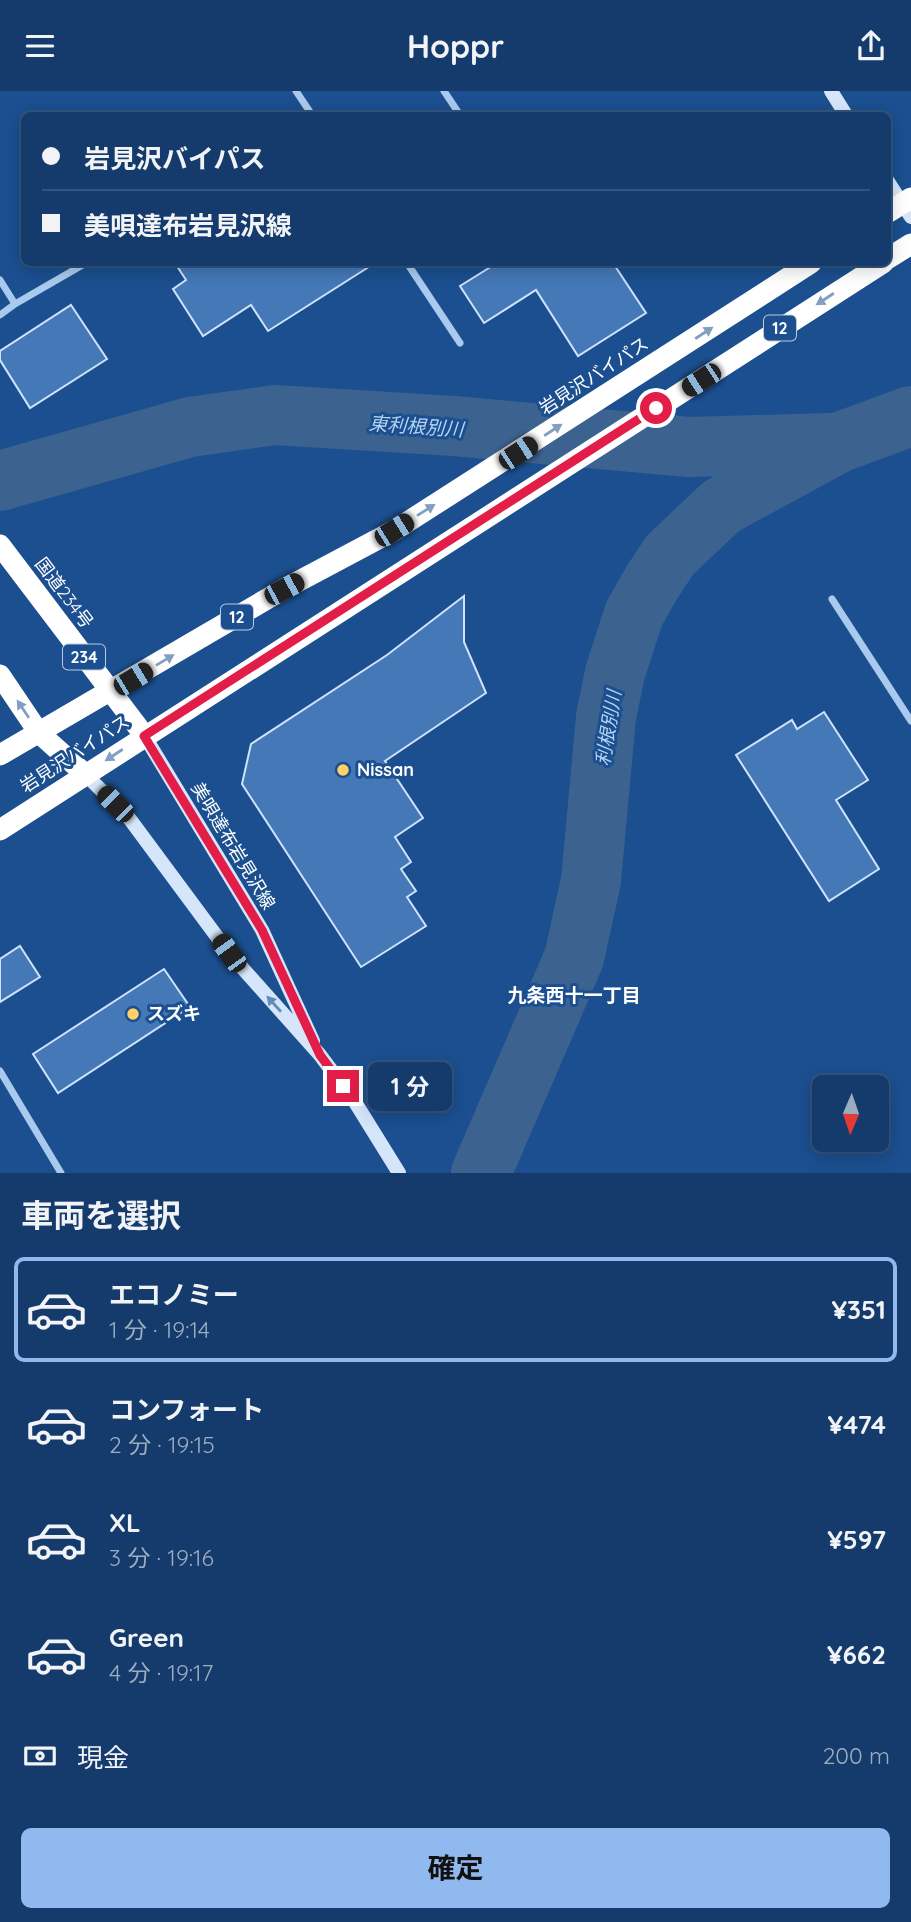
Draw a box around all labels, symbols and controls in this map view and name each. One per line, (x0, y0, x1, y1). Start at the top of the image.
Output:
text: Hoppr (407, 26, 504, 66)
icon: menu (21, 27, 59, 65)
icon: share (852, 27, 890, 65)
text: 岩見沢バイパス (84, 142, 265, 175)
text: 美唄達布岩見沢線 (84, 209, 292, 242)
one-way arrow (815, 293, 835, 306)
road number: 12 (764, 315, 796, 340)
one-way arrow (694, 326, 713, 339)
street label: 岩見沢バイパス (535, 332, 653, 419)
car (678, 360, 725, 400)
route start (640, 392, 672, 424)
water label: 東利根別川 (368, 411, 466, 441)
one-way arrow (544, 423, 562, 437)
car (495, 433, 542, 473)
one-way arrow (417, 504, 436, 517)
car (371, 510, 418, 550)
street label: 国道234号 (30, 553, 99, 633)
car (261, 570, 308, 608)
road number: 12 (221, 604, 253, 629)
road number: 234 (63, 645, 105, 670)
one-way arrow (155, 653, 174, 666)
car (110, 659, 157, 699)
water label: 利根別川 (590, 687, 626, 767)
one-way arrow (17, 700, 30, 719)
street label: 岩見沢バイパス (16, 710, 134, 797)
one-way arrow (105, 748, 123, 762)
place label: Nissan (357, 758, 414, 781)
marker: Nissan (335, 762, 351, 778)
street label: 美唄達布岩見沢線 (186, 778, 280, 913)
car (93, 782, 138, 826)
car (209, 930, 250, 976)
district label: 九条西十一丁目 (507, 983, 641, 1007)
one-way arrow (266, 995, 282, 1013)
place label: スズキ (147, 1002, 201, 1025)
marker: スズキ (125, 1006, 141, 1022)
callout: 1 分 (368, 1061, 452, 1111)
route end (327, 1070, 359, 1102)
text: 1 分 (391, 1072, 429, 1101)
north arrow (812, 1075, 889, 1151)
map controls (812, 1075, 889, 1152)
text: 車両を選択 (21, 1195, 181, 1235)
icon: car (25, 1278, 88, 1341)
text: エコノミー (109, 1278, 239, 1311)
text: ¥351 (831, 1293, 886, 1326)
text: 1 分 · 19:14 (109, 1315, 210, 1344)
icon: car (25, 1393, 88, 1456)
text: コンフォート (109, 1393, 264, 1426)
text: ¥474 (827, 1408, 886, 1441)
text: 2 分 · 19:15 (109, 1430, 215, 1459)
text: XL (109, 1506, 141, 1539)
icon: car (25, 1508, 88, 1571)
text: ¥597 (827, 1523, 886, 1556)
text: 3 分 · 19:16 (109, 1543, 214, 1572)
text: Green (109, 1621, 184, 1654)
icon: car (25, 1623, 88, 1686)
text: ¥662 (827, 1638, 886, 1671)
text: 4 分 · 19:17 (109, 1658, 213, 1687)
icon: cash (21, 1737, 59, 1775)
text: 現金 (77, 1741, 129, 1774)
text: 200 m (823, 1741, 890, 1770)
button: 確定 (21, 1828, 890, 1908)

